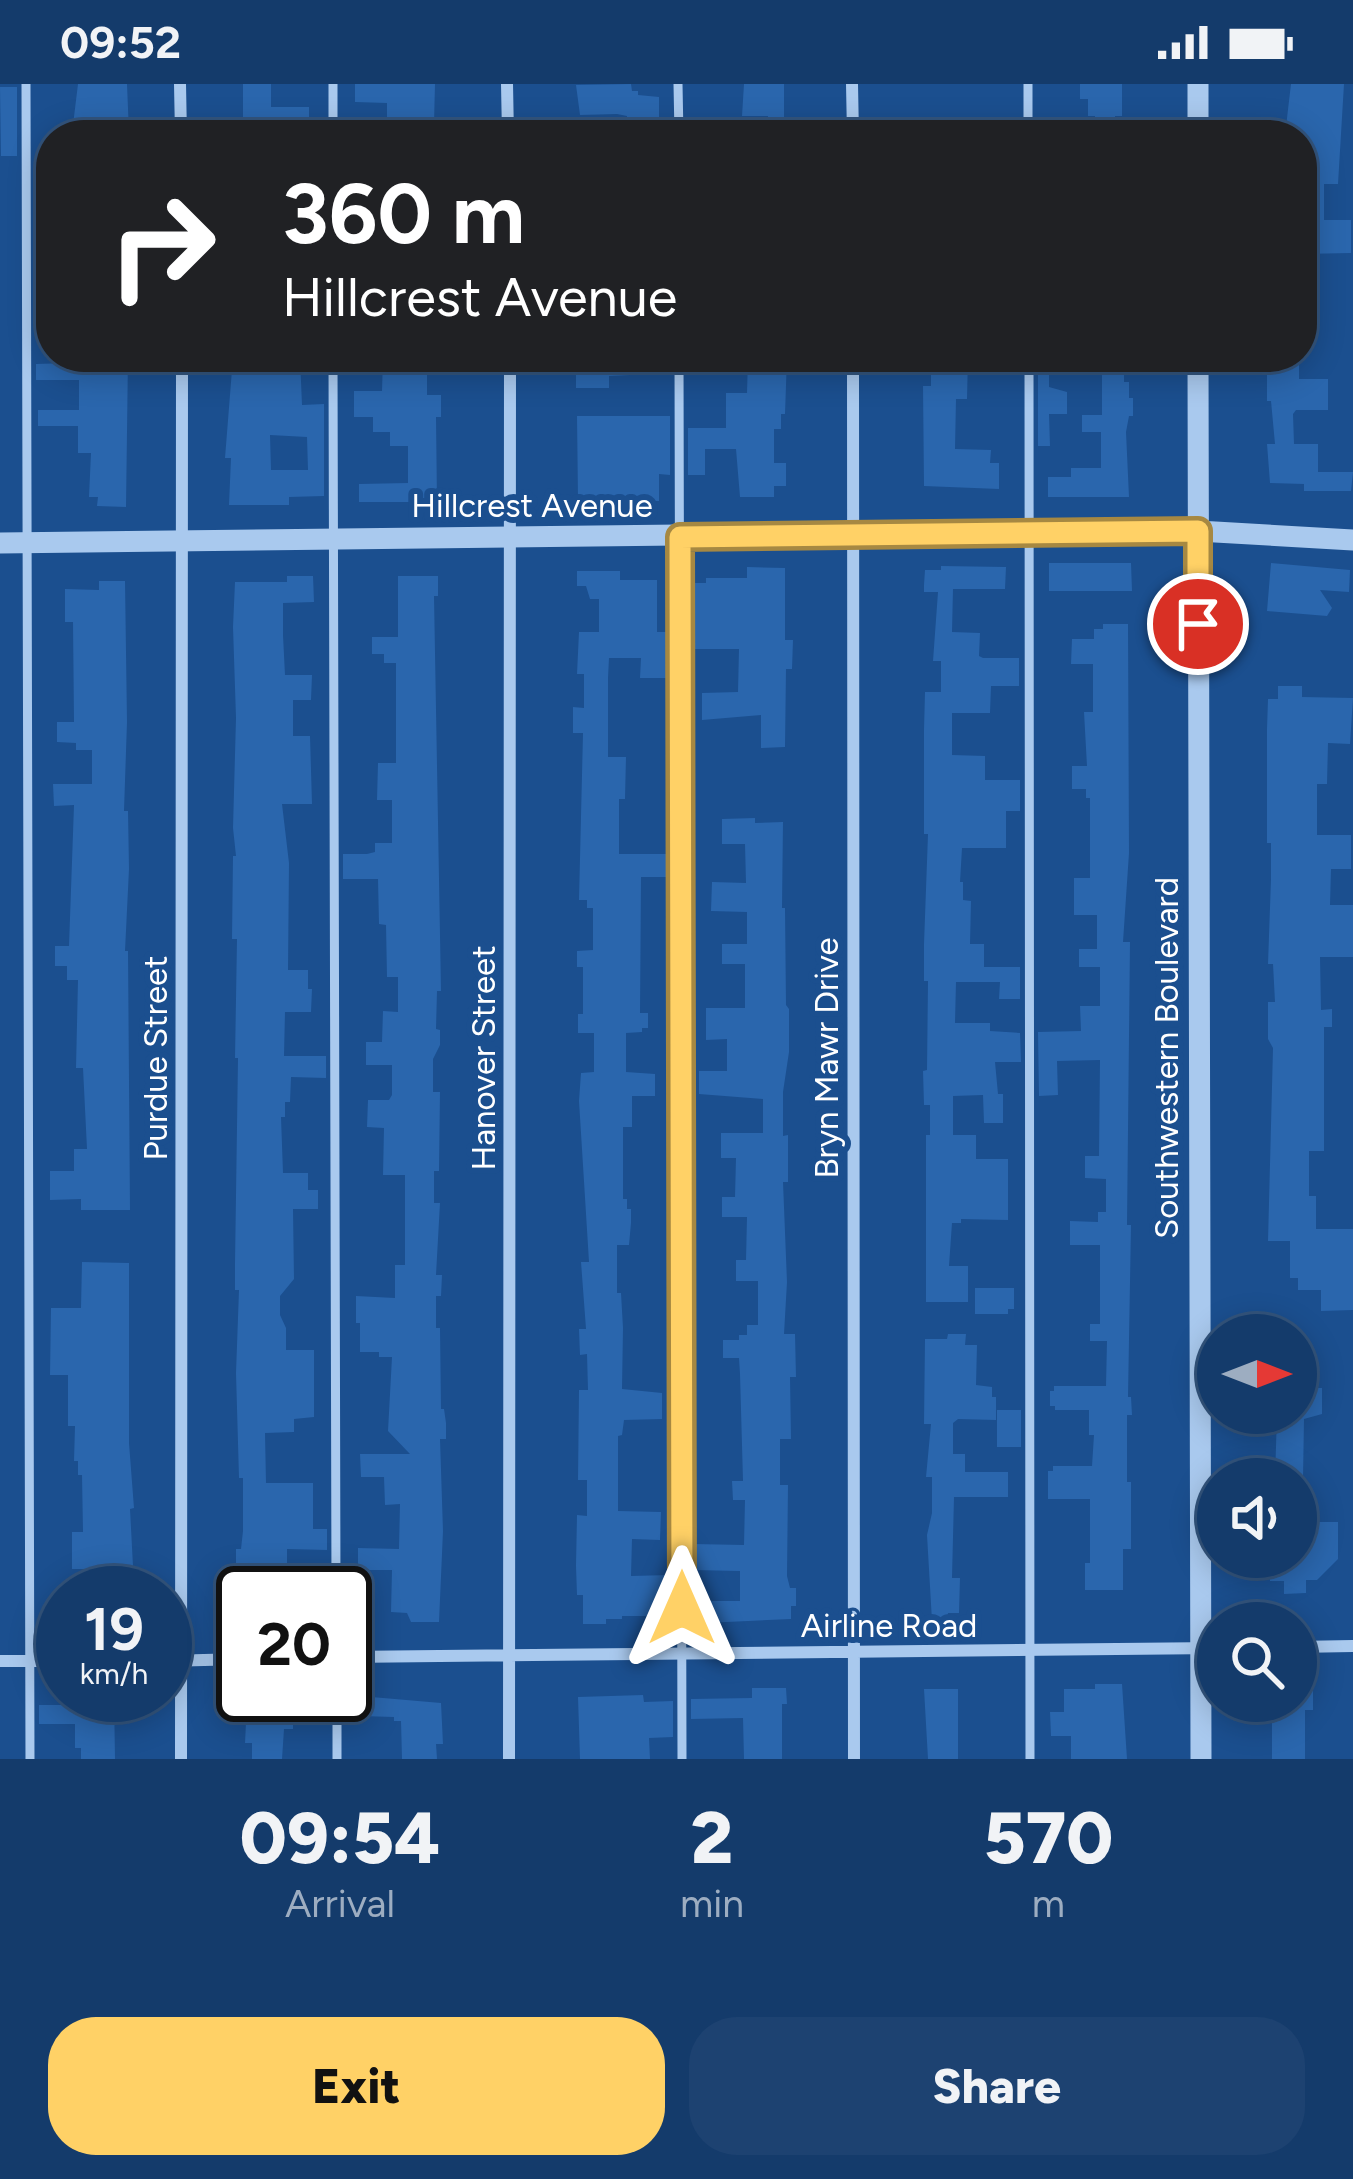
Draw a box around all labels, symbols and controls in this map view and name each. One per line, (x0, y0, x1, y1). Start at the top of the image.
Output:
text: 09:52 (60, 15, 181, 69)
text: 360 m (282, 163, 525, 264)
icon: right (84, 168, 240, 324)
text: Hillcrest Avenue (282, 265, 677, 330)
street label: Hillcrest Avenue (411, 486, 653, 525)
pin (1147, 573, 1249, 675)
icon: arrive (1165, 591, 1231, 657)
street label: Southwestern Boulevard (1147, 877, 1186, 1239)
street label: Bryn Mawr Drive (807, 937, 846, 1179)
street label: Hanover Street (464, 945, 503, 1171)
street label: Purdue Street (136, 956, 175, 1160)
north arrow (1197, 1314, 1317, 1434)
map controls (1197, 1314, 1317, 1722)
button: sound (1197, 1458, 1317, 1578)
position arrow (619, 1545, 745, 1671)
speed limit sign: 20 (216, 1566, 372, 1722)
text: 19 (84, 1593, 144, 1665)
button: search (1197, 1602, 1317, 1722)
street label: Airline Road (801, 1606, 977, 1645)
text: km/h (80, 1655, 148, 1692)
text: 09:54 (240, 1795, 440, 1881)
text: 2 (691, 1795, 733, 1881)
text: 570 (984, 1795, 1113, 1881)
text: Arrival (285, 1880, 395, 1927)
text: min (680, 1880, 744, 1927)
text: m (1032, 1880, 1065, 1927)
button: Exit (48, 2017, 665, 2155)
button: Share (689, 2017, 1305, 2155)

